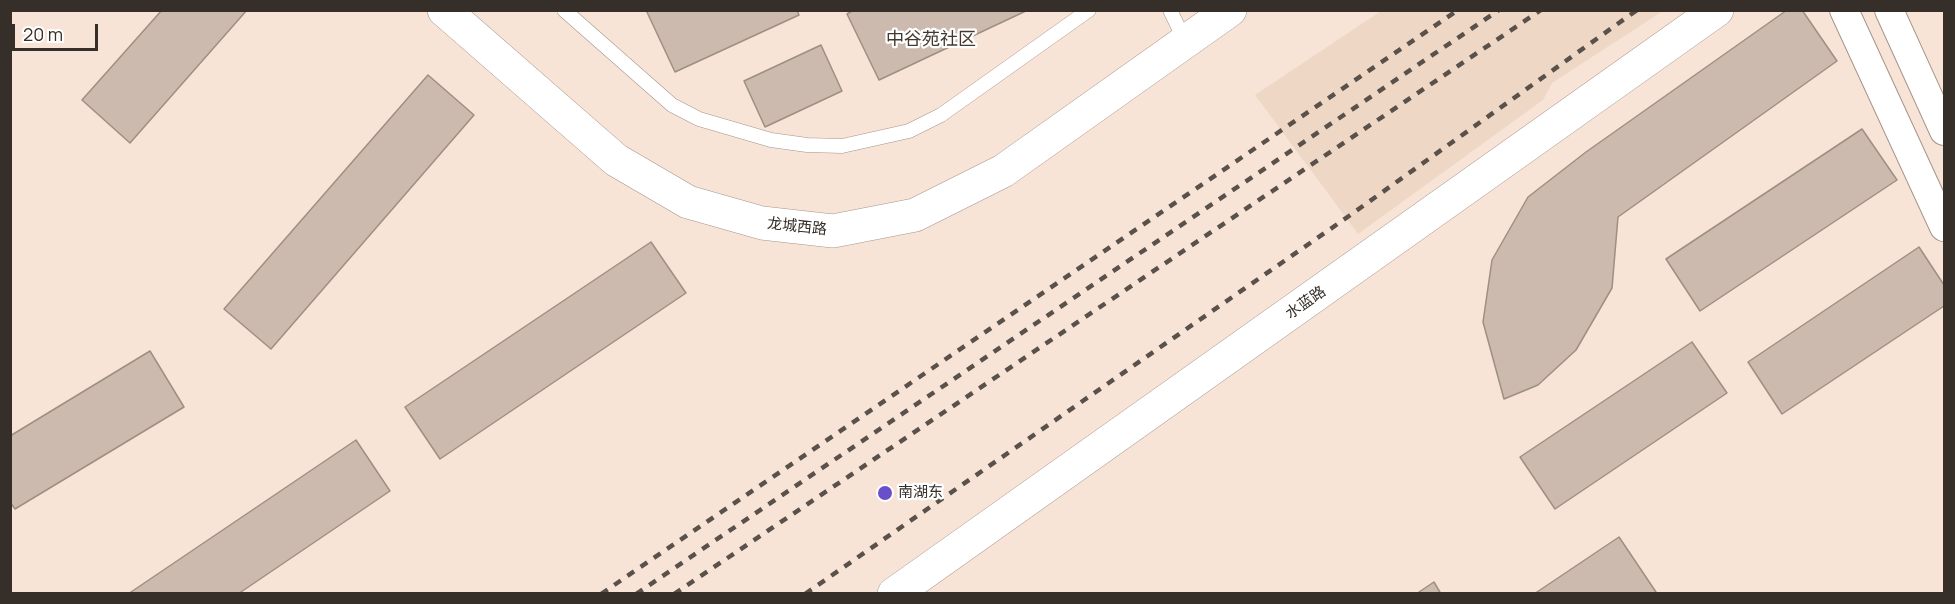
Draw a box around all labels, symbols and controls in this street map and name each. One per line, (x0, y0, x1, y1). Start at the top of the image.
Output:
scale bar (15, 12, 100, 50)
text: 20 m (23, 22, 63, 46)
district label: 中谷苑社区 (886, 29, 976, 51)
street label: 龙城西路 (766, 215, 828, 239)
street label: 水蓝路 (1282, 283, 1330, 323)
marker: 南湖东 (876, 484, 894, 502)
place label: 南湖东 (898, 484, 943, 502)

